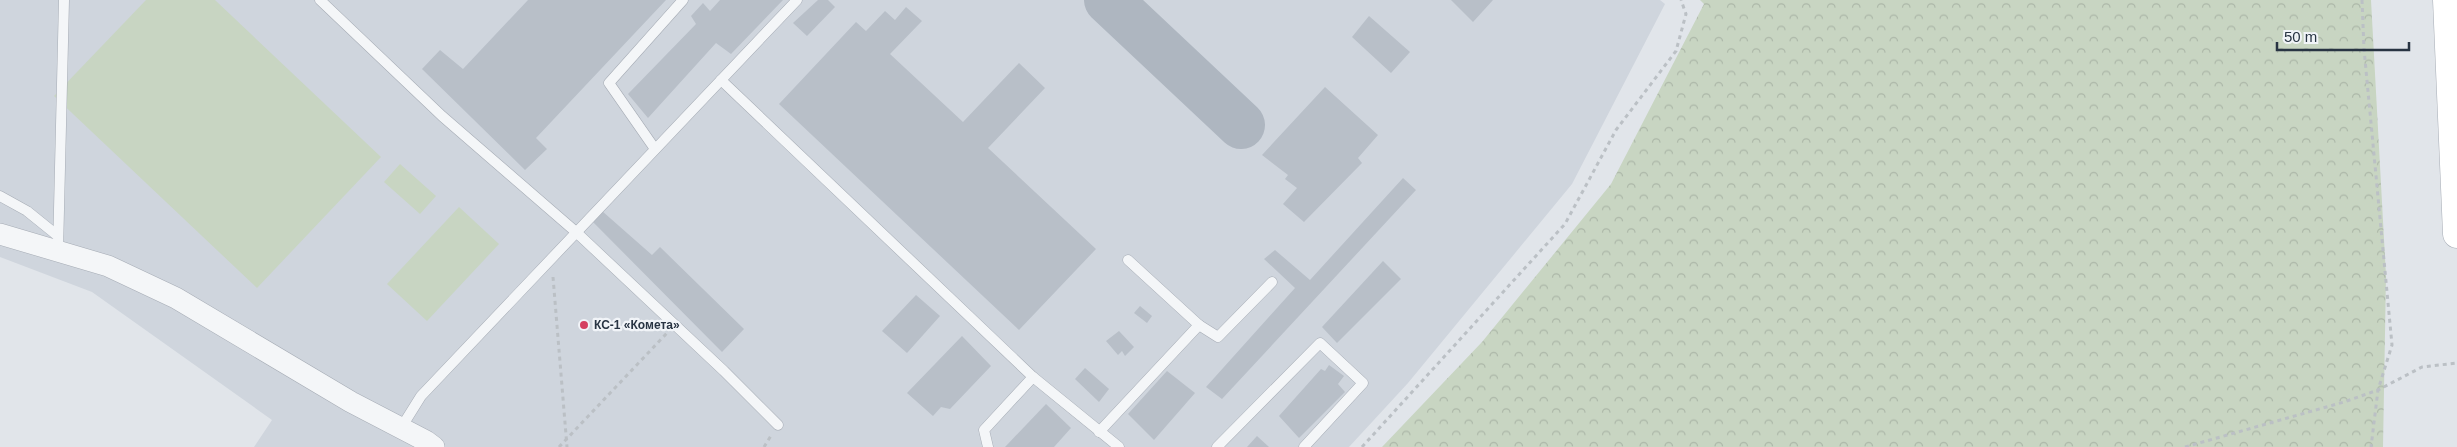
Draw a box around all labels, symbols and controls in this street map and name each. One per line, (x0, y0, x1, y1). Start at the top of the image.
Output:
scale bar (2277, 20, 2410, 52)
text: 50 m (2284, 28, 2317, 45)
place label: КС-1 «Комета» (594, 318, 680, 332)
marker: КС-1 «Комета» (578, 319, 590, 331)

